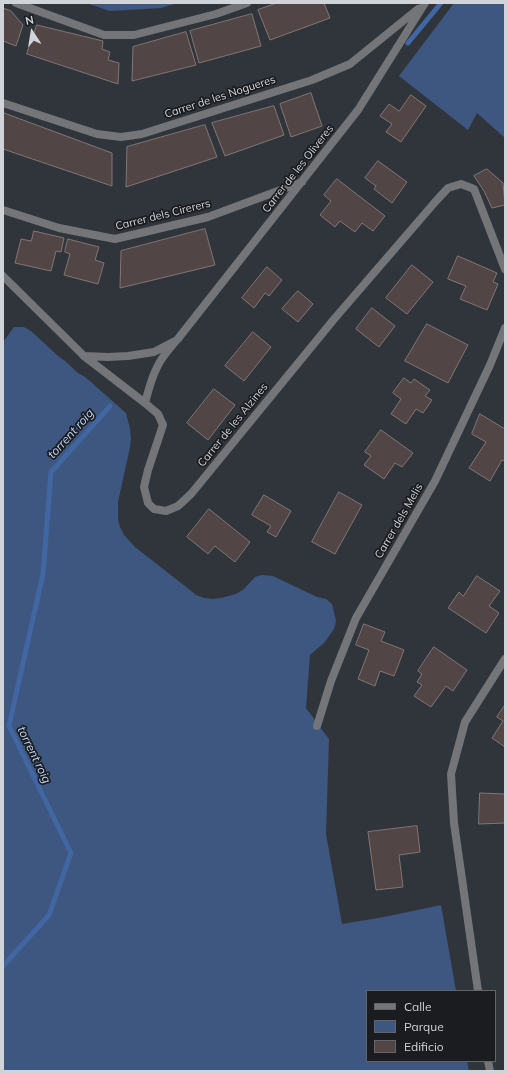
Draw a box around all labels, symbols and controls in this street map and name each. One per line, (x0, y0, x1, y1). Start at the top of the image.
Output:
north arrow (12, 12, 52, 52)
text: N (24, 13, 35, 28)
street label: Carrer de les Nogueres (163, 73, 277, 121)
street label: Carrer de les Oliveres (260, 122, 336, 216)
street label: Carrer dels Cirerers (114, 197, 212, 233)
street label: Carrer de les Alzines (195, 380, 271, 470)
water label: torrent roig (45, 406, 97, 462)
street label: Carrer dels Melis (372, 481, 426, 561)
water label: torrent roig (14, 724, 54, 786)
legend (366, 990, 496, 1062)
text: Calle (404, 999, 431, 1014)
text: Parque (404, 1019, 444, 1034)
text: Edificio (404, 1039, 444, 1054)

